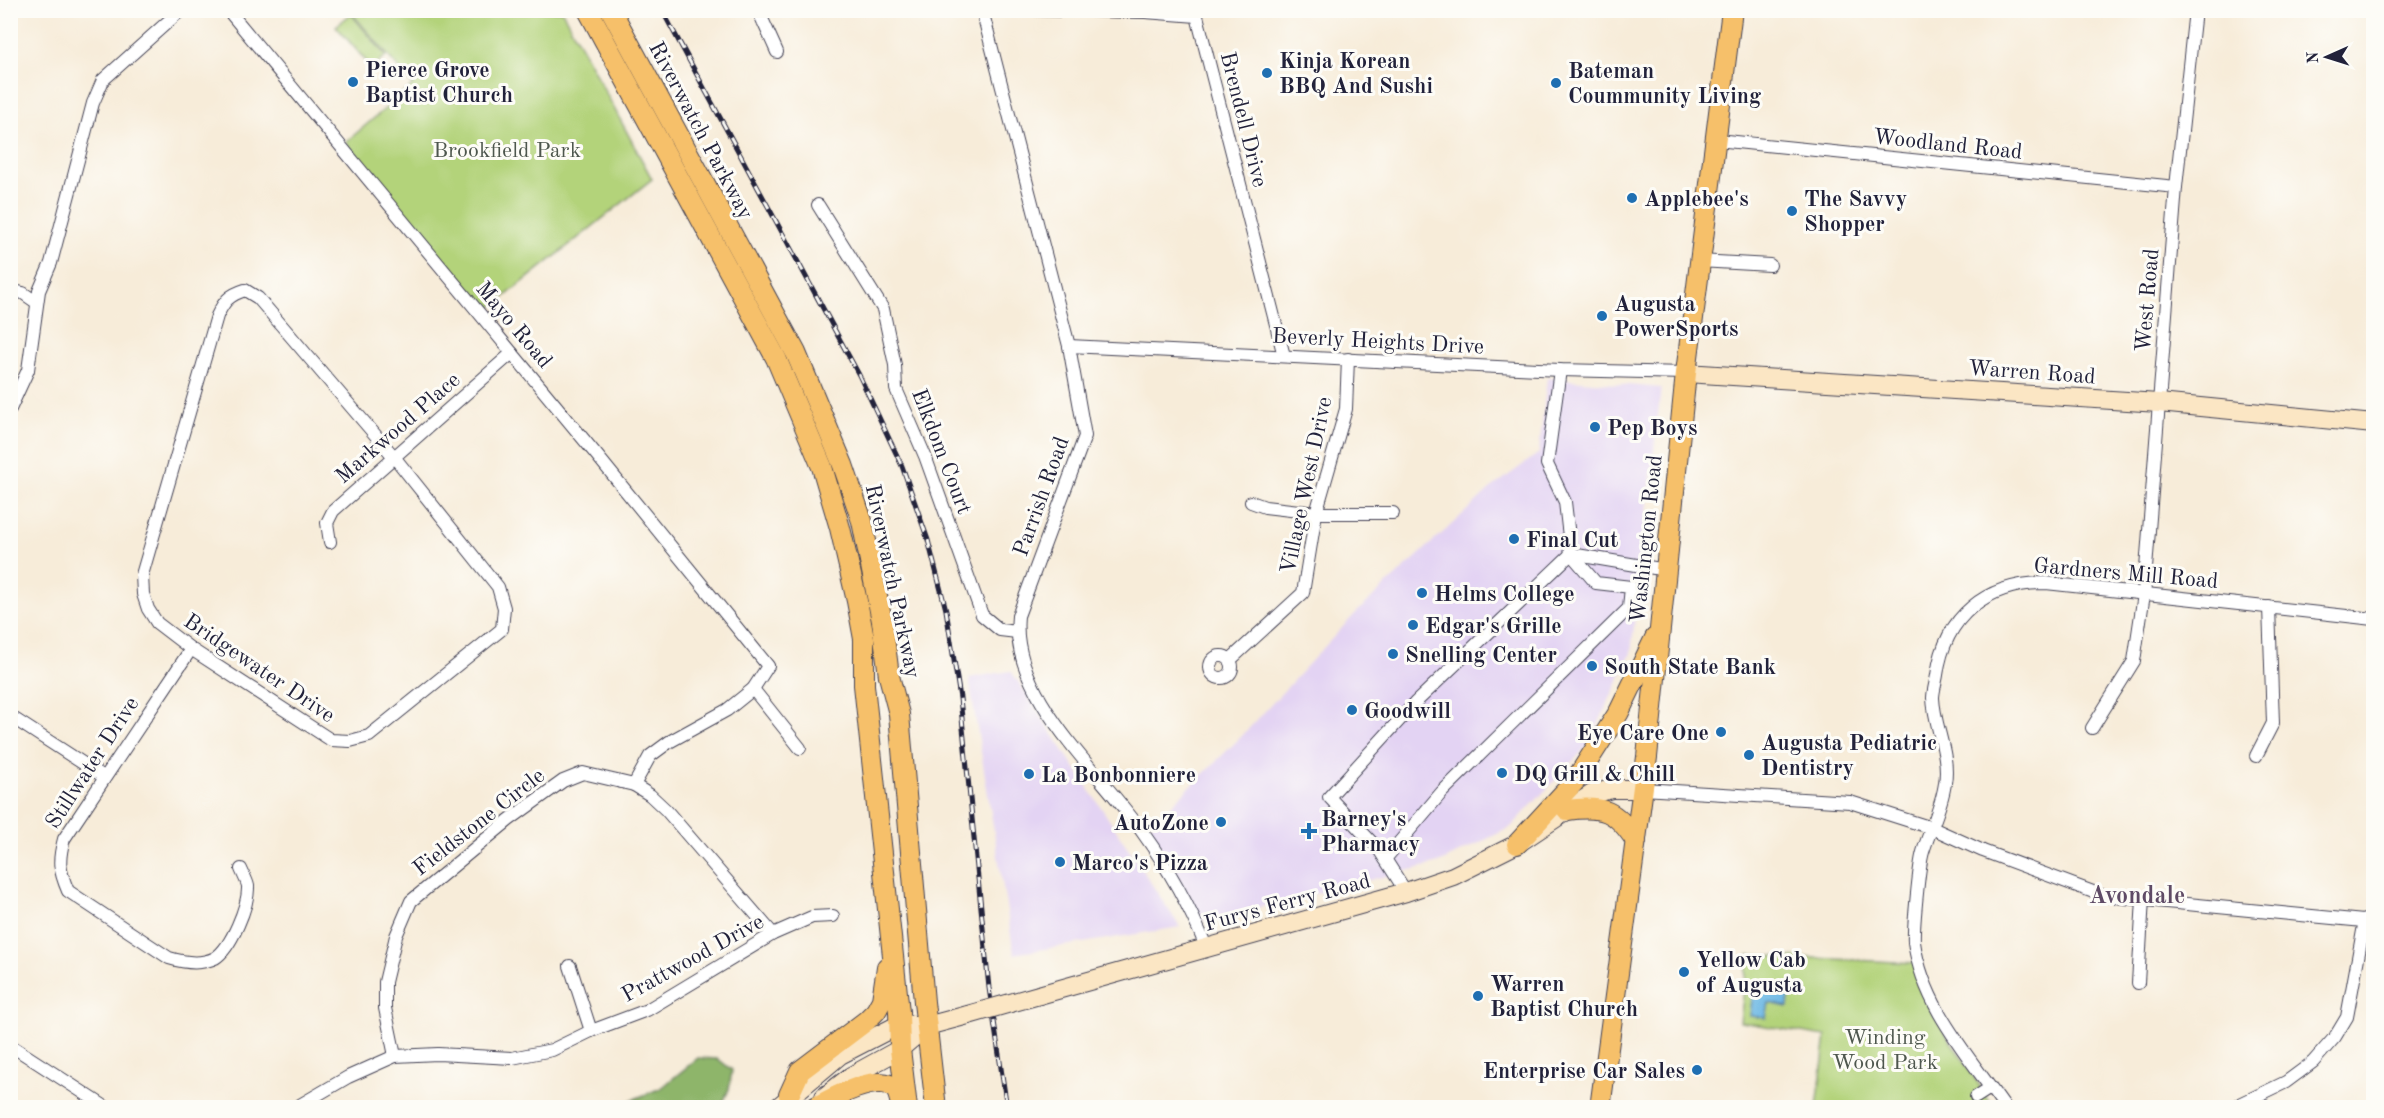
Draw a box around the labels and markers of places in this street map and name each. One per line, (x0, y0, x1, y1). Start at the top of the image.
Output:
place label: Kinja Korean BBQ And Sushi (1279, 51, 1433, 98)
place label: Pierce Grove Baptist Church (365, 60, 513, 107)
place label: Bateman Coummunity Living (1568, 61, 1761, 108)
marker: Kinja Korean BBQ And Sushi (1260, 66, 1274, 80)
marker: Pierce Grove Baptist Church (346, 75, 360, 89)
marker: Bateman Coummunity Living (1549, 76, 1563, 90)
place label: Applebee's (1644, 189, 1749, 211)
place label: The Savvy Shopper (1804, 189, 1907, 236)
marker: Applebee's (1625, 191, 1639, 205)
marker: The Savvy Shopper (1785, 204, 1799, 218)
place label: Augusta PowerSports (1614, 294, 1739, 341)
marker: Augusta PowerSports (1595, 309, 1609, 323)
place label: Pep Boys (1607, 418, 1698, 440)
marker: Pep Boys (1588, 420, 1602, 434)
place label: Final Cut (1526, 530, 1618, 552)
marker: Final Cut (1507, 532, 1521, 546)
place label: Helms College (1434, 584, 1575, 606)
marker: Helms College (1415, 586, 1429, 600)
place label: Edgar's Grille (1425, 616, 1562, 638)
marker: Edgar's Grille (1406, 618, 1420, 632)
place label: Snelling Center (1405, 645, 1557, 667)
marker: Snelling Center (1386, 647, 1400, 661)
place label: South State Bank (1604, 657, 1776, 679)
marker: South State Bank (1585, 659, 1599, 673)
place label: Goodwill (1364, 701, 1451, 723)
marker: Goodwill (1345, 703, 1359, 717)
place label: Eye Care One (1577, 723, 1709, 745)
marker: Eye Care One (1714, 725, 1728, 739)
place label: Augusta Pediatric Dentistry (1761, 733, 1937, 780)
marker: Augusta Pediatric Dentistry (1742, 748, 1756, 762)
place label: DQ Grill & Chill (1514, 764, 1675, 786)
place label: La Bonbonniere (1041, 765, 1196, 787)
marker: DQ Grill & Chill (1495, 766, 1509, 780)
marker: La Bonbonniere (1022, 767, 1036, 781)
place label: Barney's Pharmacy (1321, 809, 1420, 856)
place label: AutoZone (1113, 813, 1209, 835)
marker: AutoZone (1214, 815, 1228, 829)
marker: Barney's Pharmacy (1302, 824, 1316, 838)
place label: Marco's Pizza (1072, 853, 1208, 875)
marker: Marco's Pizza (1053, 855, 1067, 869)
place label: Yellow Cab of Augusta (1696, 950, 1806, 997)
marker: Yellow Cab of Augusta (1677, 965, 1691, 979)
place label: Warren Baptist Church (1490, 974, 1638, 1021)
marker: Warren Baptist Church (1471, 989, 1485, 1003)
place label: Enterprise Car Sales (1483, 1061, 1685, 1083)
marker: Enterprise Car Sales (1690, 1063, 1704, 1077)

